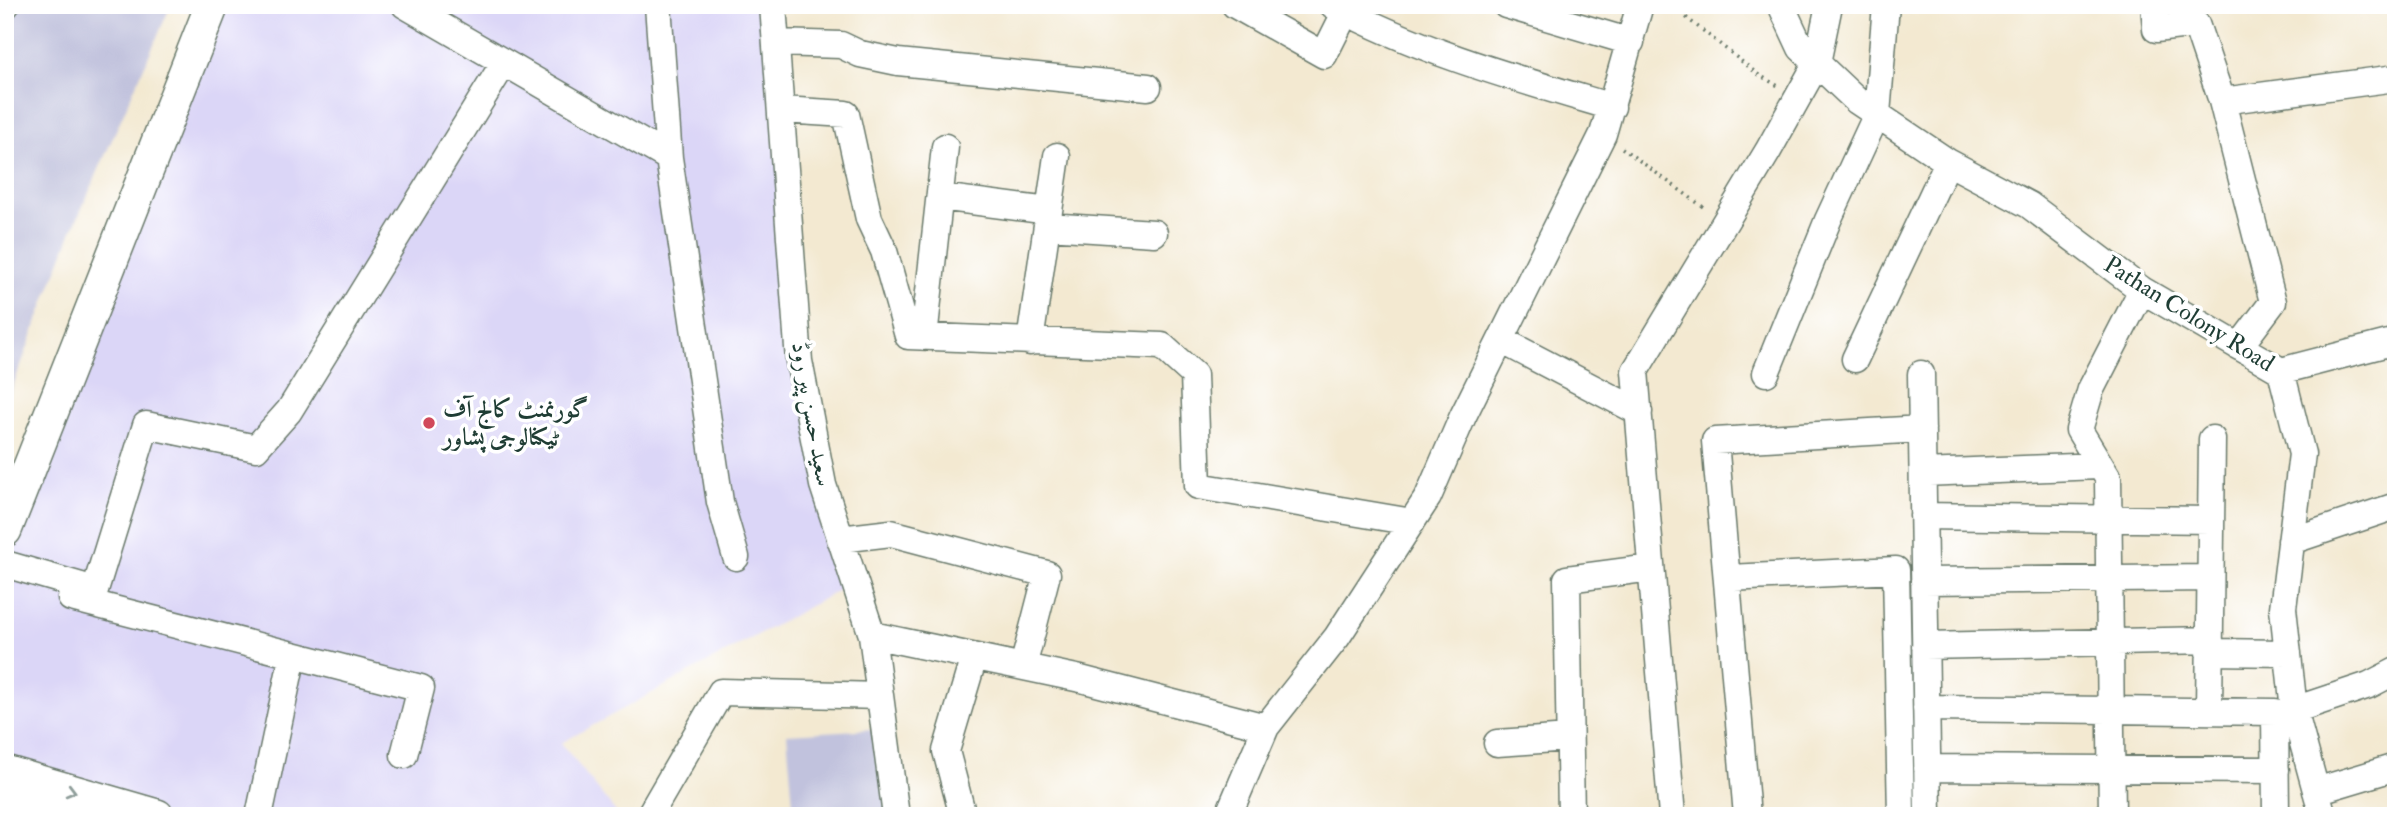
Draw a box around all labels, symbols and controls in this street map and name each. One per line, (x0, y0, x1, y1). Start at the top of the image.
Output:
street label: Pathan Colony Road (2098, 249, 2280, 379)
street label: سعید حسن پیر روڈ (783, 339, 840, 489)
place label: گورنمنٹ کالج آف ٹیکنالوجی پشاور (440, 394, 588, 453)
marker: گورنمنٹ کالج آف ٹیکنالوجی پشاور (421, 415, 437, 431)
one-way arrow (64, 783, 76, 797)

